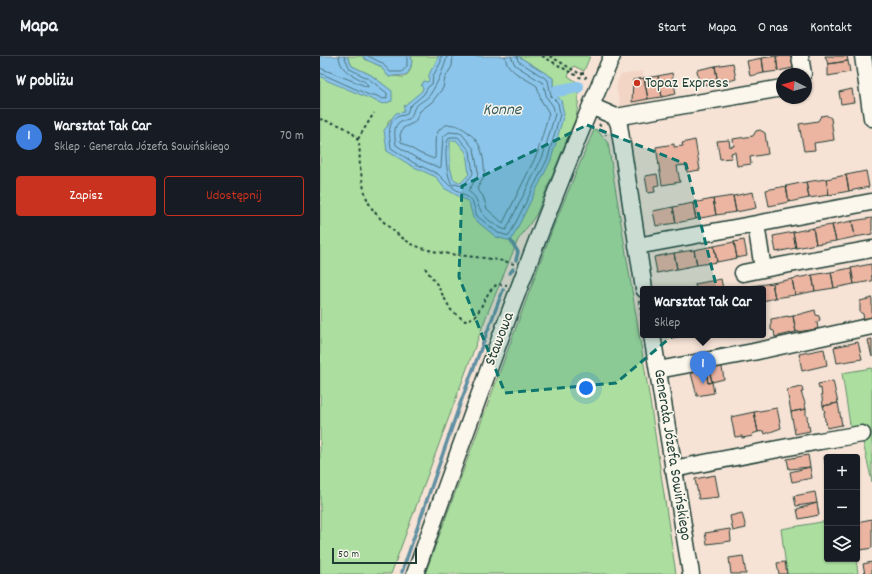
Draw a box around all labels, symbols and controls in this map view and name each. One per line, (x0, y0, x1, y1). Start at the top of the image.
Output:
text: Mapa (20, 14, 58, 41)
text: Start (658, 18, 686, 38)
text: Mapa (708, 18, 736, 38)
text: O nas (758, 18, 788, 38)
text: Kontakt (810, 18, 852, 38)
north arrow (776, 68, 812, 104)
text: W pobliżu (16, 70, 73, 94)
place label: Topaz Express (645, 72, 729, 95)
marker: Topaz Express (632, 78, 642, 88)
water label: Konne (483, 99, 523, 123)
text: Warsztat Tak Car (54, 116, 151, 138)
text: 1 (28, 127, 30, 146)
text: 70 m (280, 127, 304, 146)
text: Sklep · Generała Józefa Sowińskiego (54, 138, 230, 157)
button: Zapisz (16, 176, 156, 216)
button: Udostępnij (164, 176, 304, 216)
popup (640, 286, 766, 338)
text: Warsztat Tak Car (654, 292, 752, 314)
street label: Stawowa (479, 308, 521, 369)
text: Sklep (654, 314, 680, 333)
pin: 1 (690, 351, 716, 384)
street label: Generała Józefa Sowińskiego (647, 368, 697, 542)
your location (576, 378, 596, 398)
map controls (824, 454, 860, 562)
button: + (824, 454, 860, 490)
button: − (824, 490, 860, 526)
button: layers (824, 526, 860, 562)
scale bar (332, 546, 417, 565)
text: 50 m (338, 547, 359, 563)

